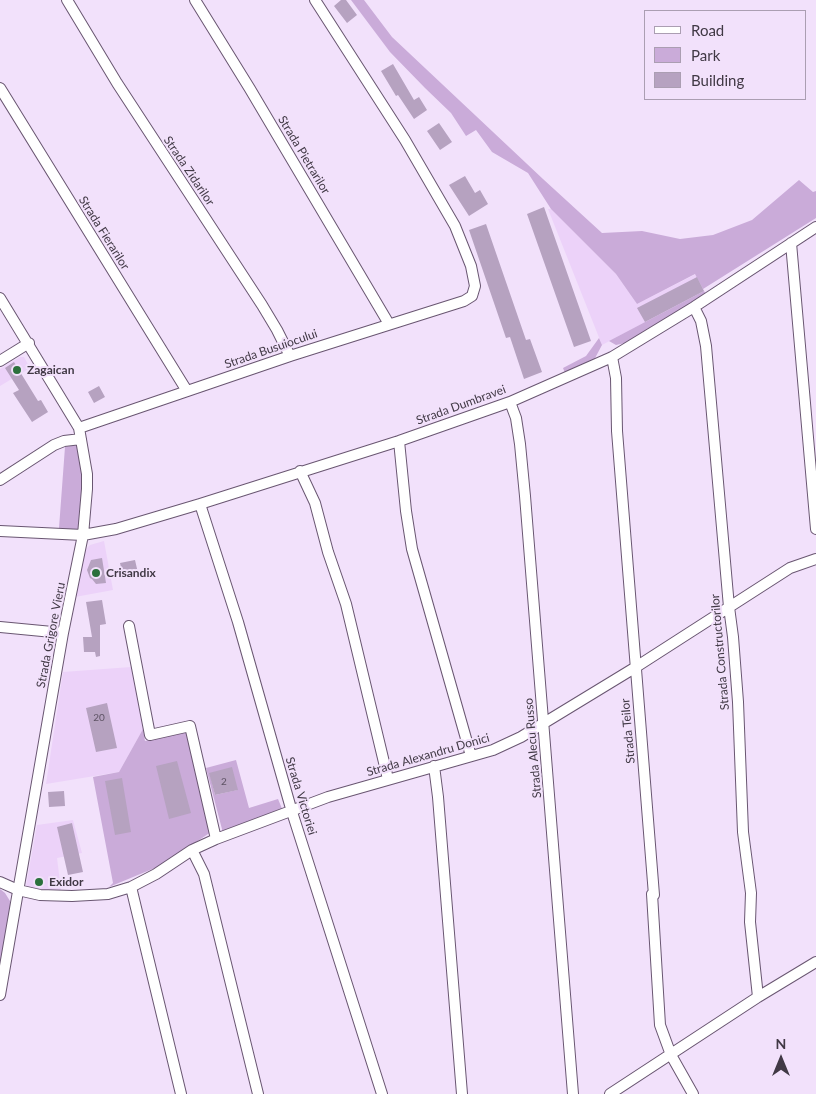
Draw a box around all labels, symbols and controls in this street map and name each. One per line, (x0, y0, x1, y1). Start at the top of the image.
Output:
legend (644, 10, 806, 100)
text: Road (691, 21, 724, 39)
text: Park (691, 46, 720, 64)
text: Building (691, 71, 744, 89)
street label: Strada Pietrarilor (275, 113, 333, 197)
street label: Strada Zidarilor (161, 134, 217, 208)
street label: Strada Fierarilor (76, 194, 132, 272)
street label: Strada Busuiocului (223, 326, 319, 372)
place label: Zagaican (27, 363, 74, 377)
marker: Zagaican (11, 364, 23, 376)
street label: Strada Dumbravei (414, 382, 508, 428)
place label: Crisandix (106, 566, 156, 580)
marker: Crisandix (90, 567, 102, 579)
street label: Strada Grigore Vieru (34, 581, 68, 689)
street label: Strada Constructorilor (708, 593, 732, 711)
street label: Strada Alecu Russo (521, 697, 545, 799)
street label: Strada Teilor (618, 698, 638, 764)
house number: 20 (93, 712, 105, 724)
street label: Strada Alexandru Donici (365, 731, 491, 779)
street label: Strada Victoriei (282, 755, 320, 837)
house number: 2 (221, 776, 227, 788)
place label: Exidor (49, 875, 83, 889)
marker: Exidor (33, 876, 45, 888)
north arrow (756, 1034, 806, 1084)
text: N (776, 1035, 786, 1052)

